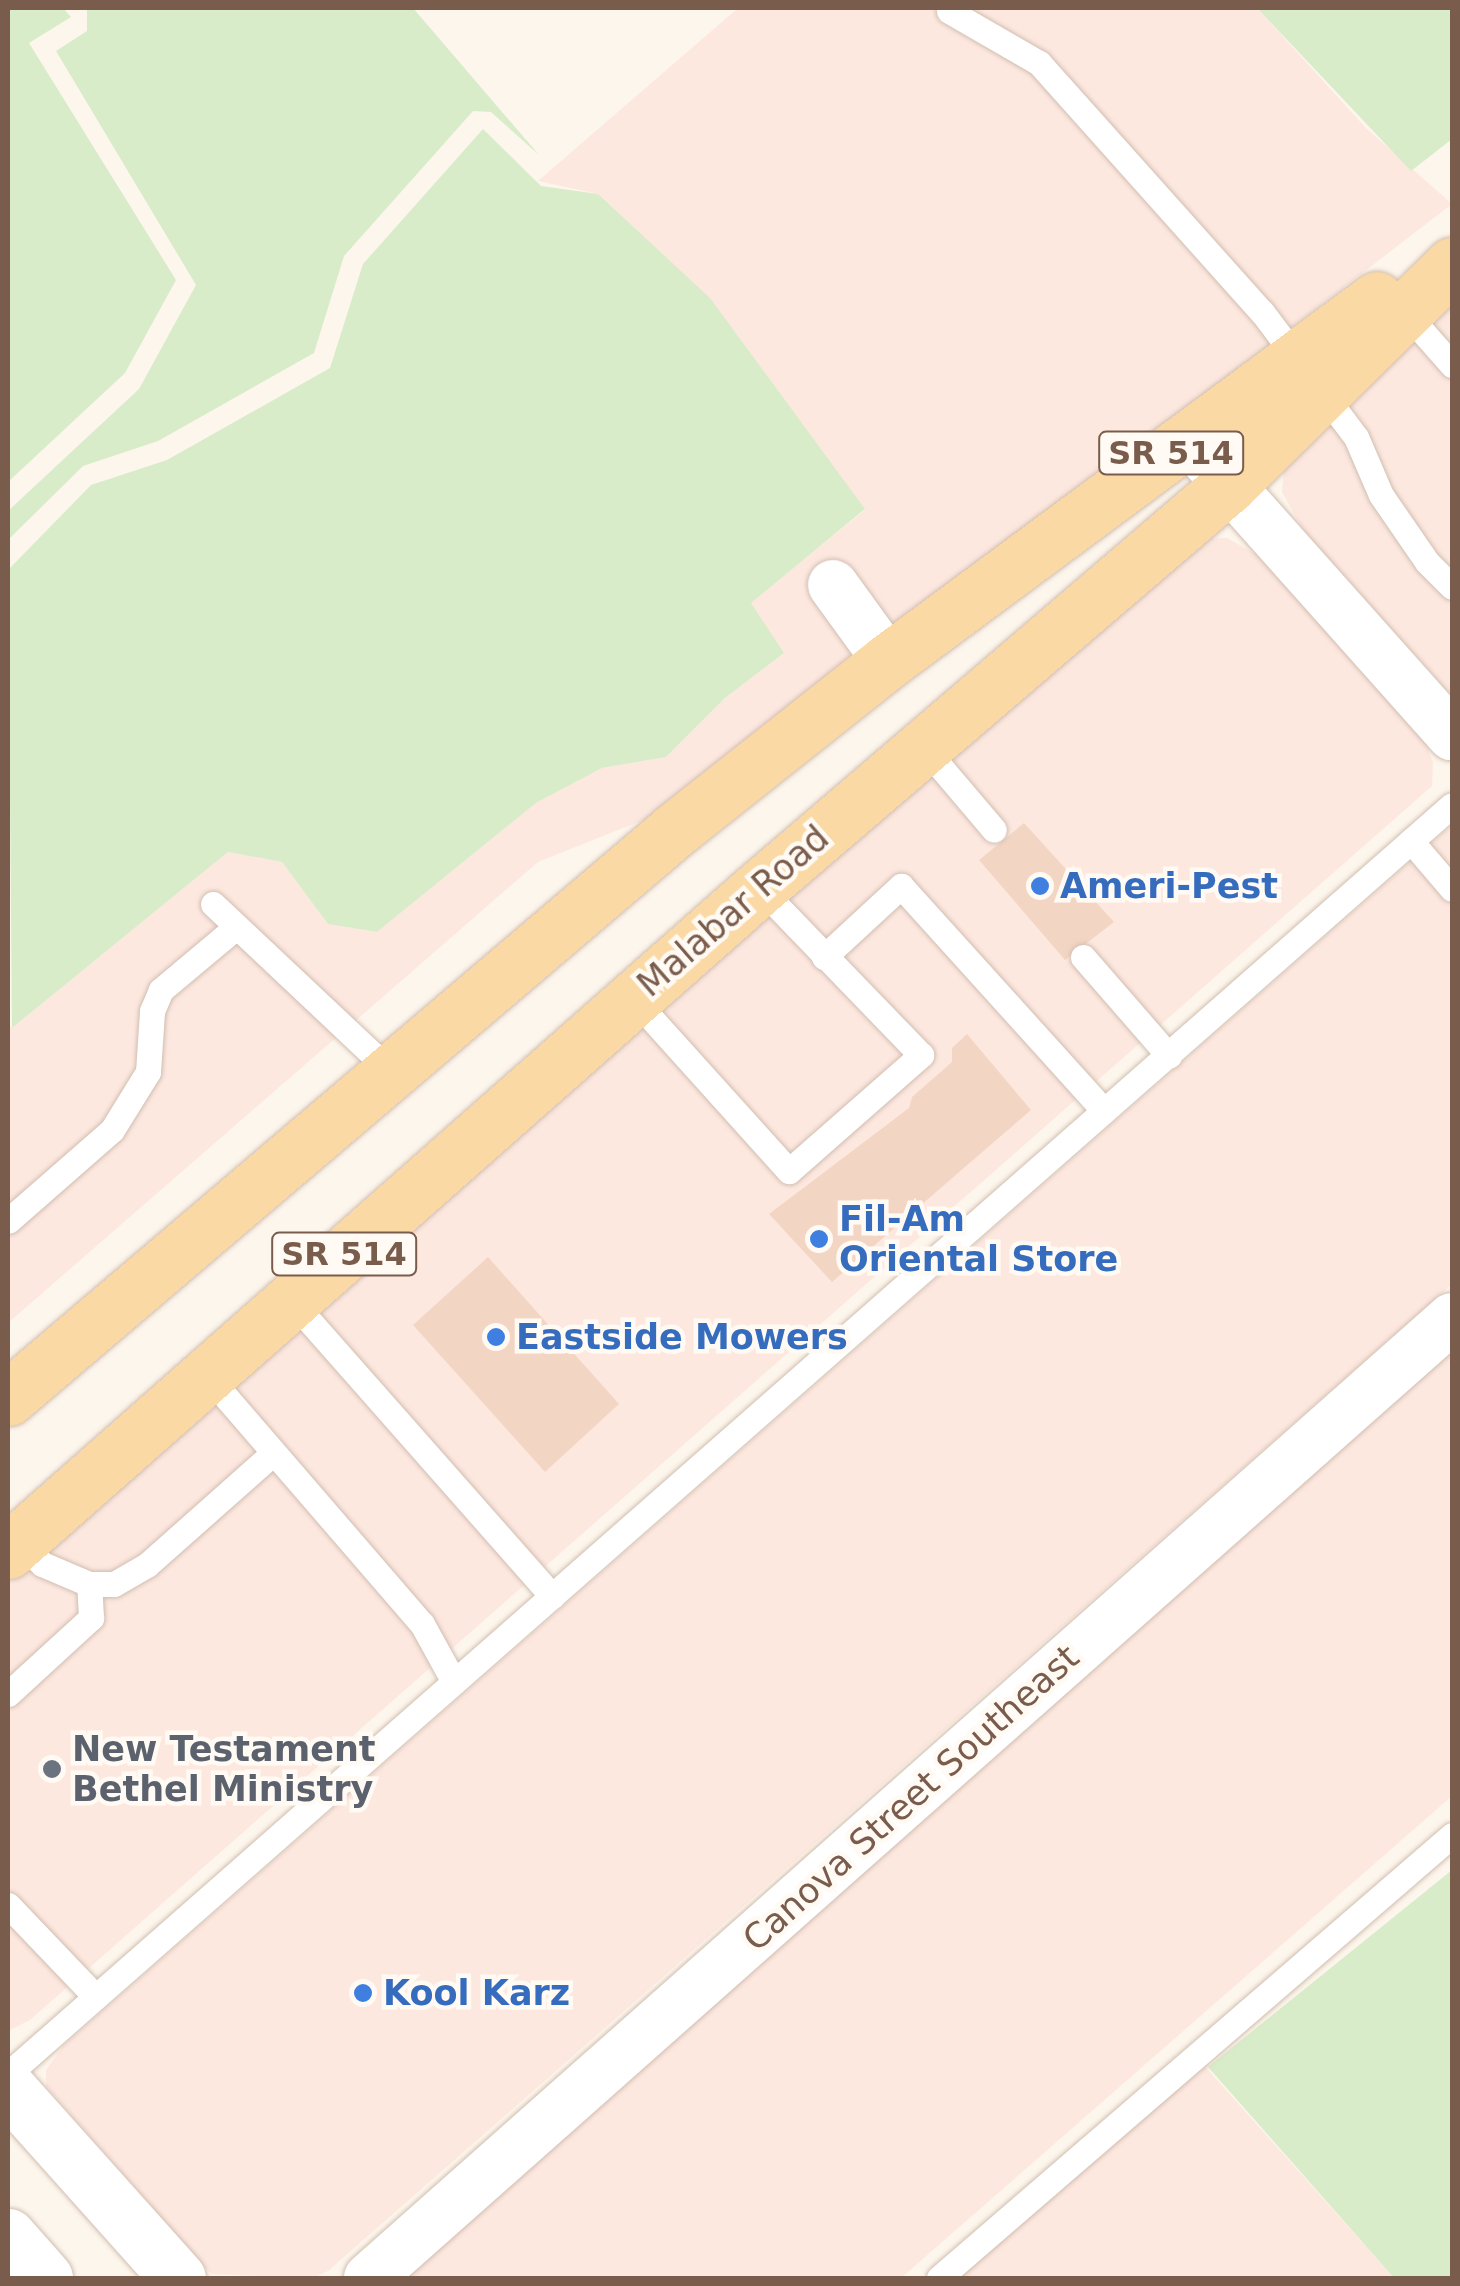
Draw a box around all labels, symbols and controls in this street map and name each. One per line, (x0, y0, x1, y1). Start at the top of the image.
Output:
road number: SR 514 (1096, 426, 1246, 480)
street label: Malabar Road (629, 816, 837, 1006)
place label: Ameri-Pest (1060, 865, 1278, 907)
marker: Ameri-Pest (1029, 875, 1051, 897)
place label: Fil-Am Oriental Store (839, 1198, 1118, 1280)
road number: SR 514 (269, 1227, 419, 1281)
marker: Fil-Am Oriental Store (808, 1228, 830, 1250)
place label: Eastside Mowers (516, 1316, 848, 1358)
marker: Eastside Mowers (485, 1326, 507, 1348)
street label: Canova Street Southeast (735, 1636, 1087, 1960)
place label: New Testament Bethel Ministry (72, 1728, 376, 1810)
marker: New Testament Bethel Ministry (41, 1758, 63, 1780)
place label: Kool Karz (383, 1972, 570, 2014)
marker: Kool Karz (352, 1982, 374, 2004)

